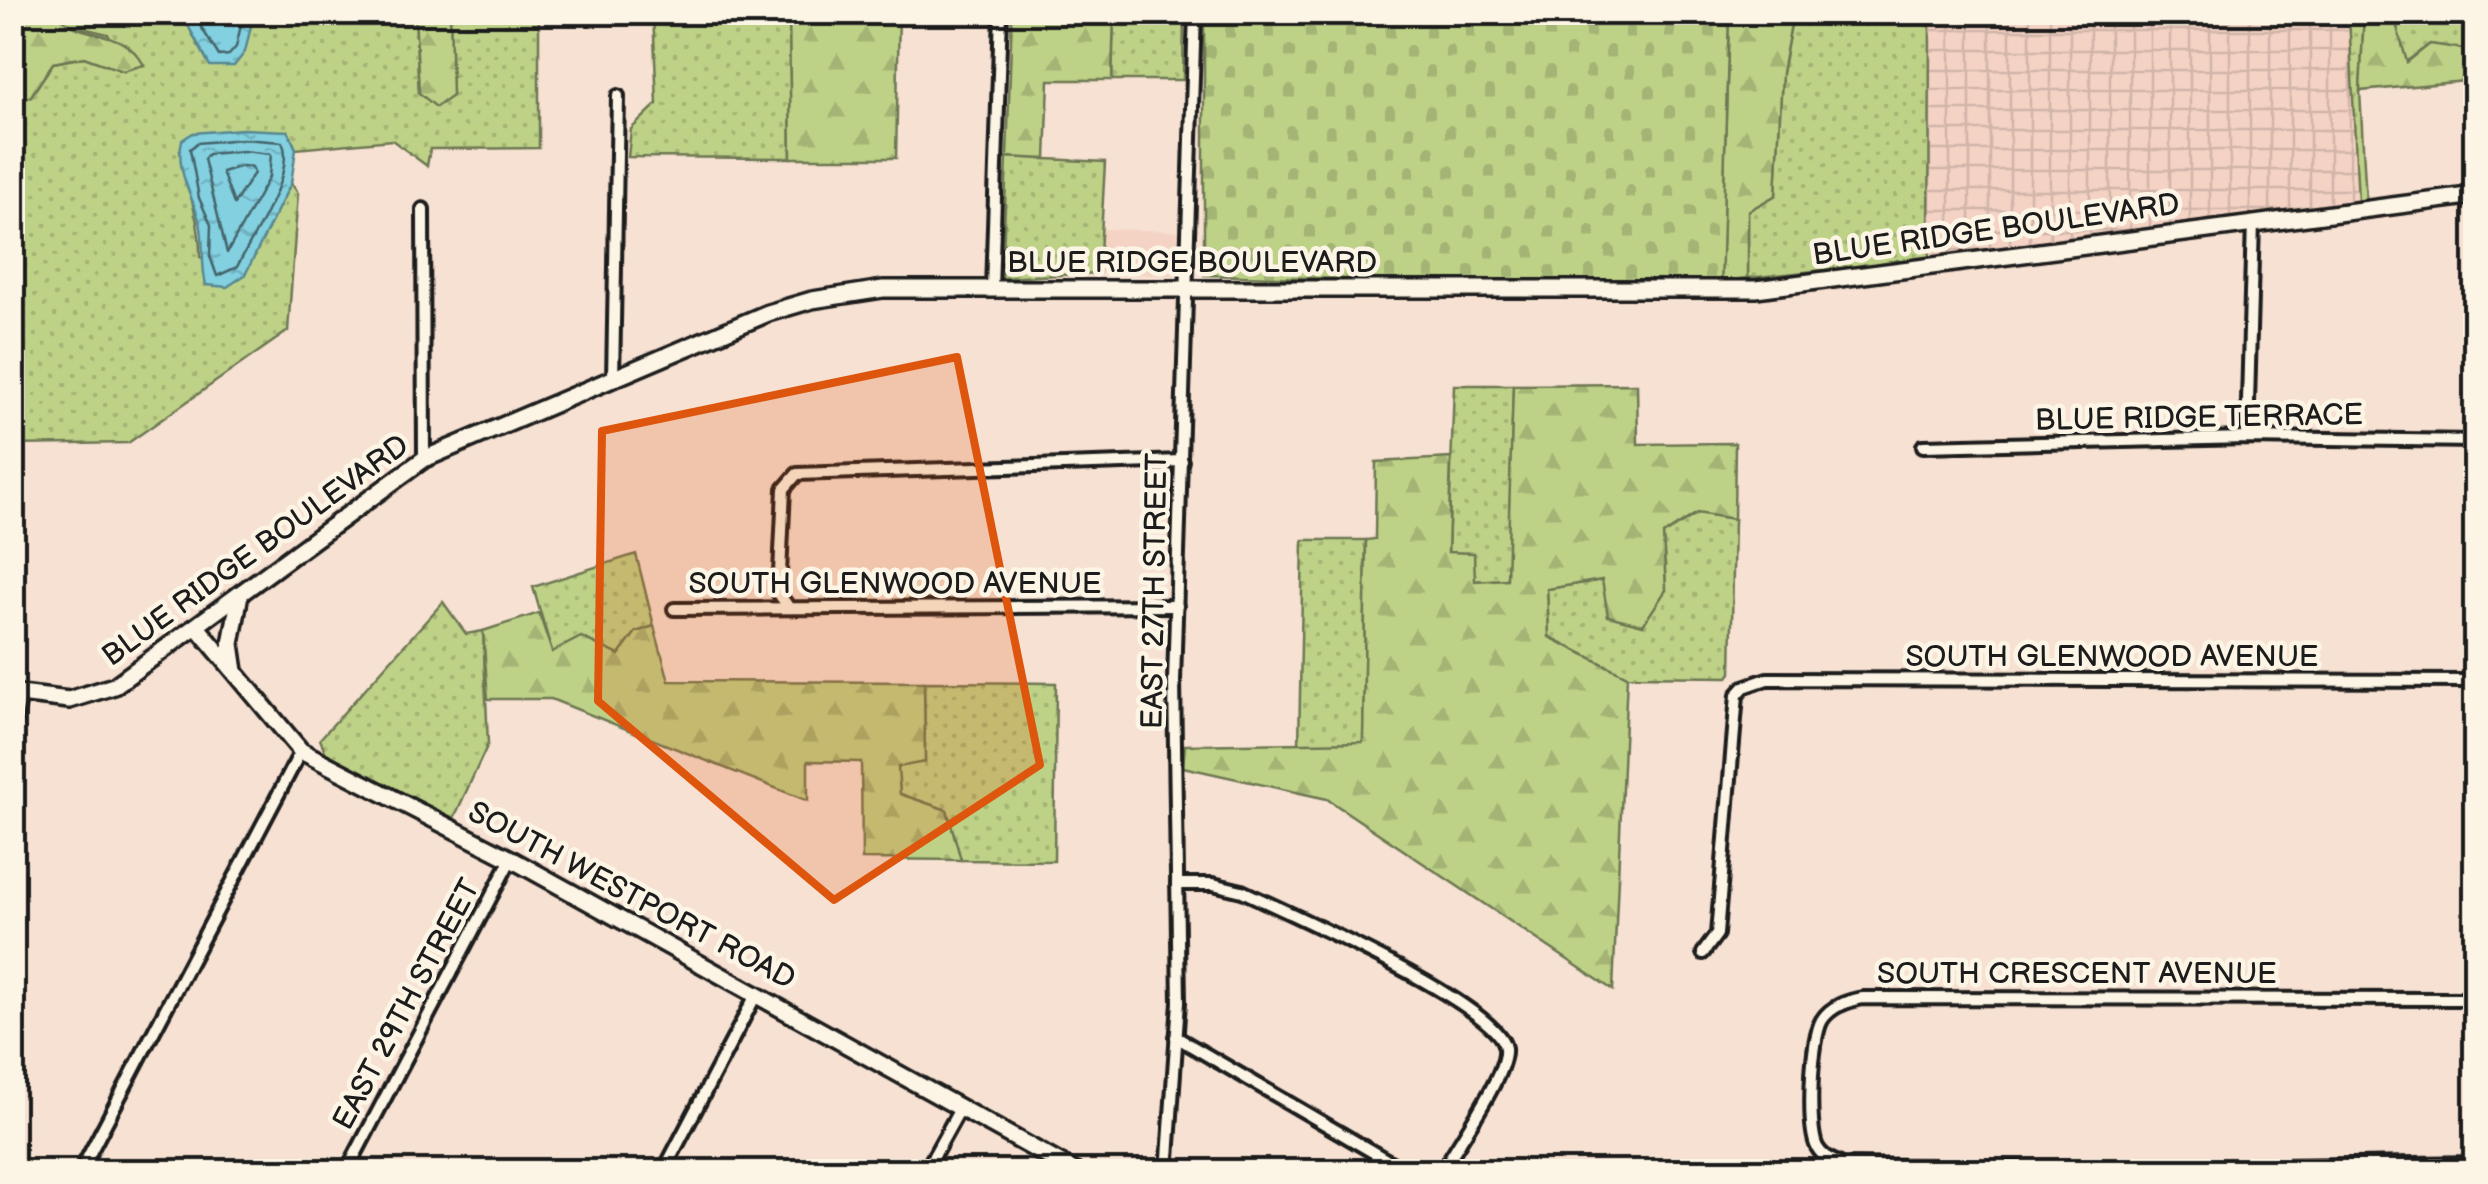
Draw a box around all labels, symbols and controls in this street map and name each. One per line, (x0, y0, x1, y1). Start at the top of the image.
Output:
street label: BLUE RIDGE BOULEVARD (1810, 186, 2182, 274)
street label: BLUE RIDGE BOULEVARD (1007, 245, 1377, 281)
street label: BLUE RIDGE TERRACE (2035, 397, 2363, 439)
street label: BLUE RIDGE BOULEVARD (95, 427, 416, 674)
street label: EAST 27TH STREET (1135, 453, 1175, 729)
street label: SOUTH GLENWOOD AVENUE (688, 566, 1102, 602)
street label: SOUTH GLENWOOD AVENUE (1905, 639, 2319, 675)
street label: SOUTH WESTPORT ROAD (462, 794, 801, 998)
street label: EAST 29TH STREET (326, 873, 488, 1136)
street label: SOUTH CRESCENT AVENUE (1877, 956, 2277, 992)

